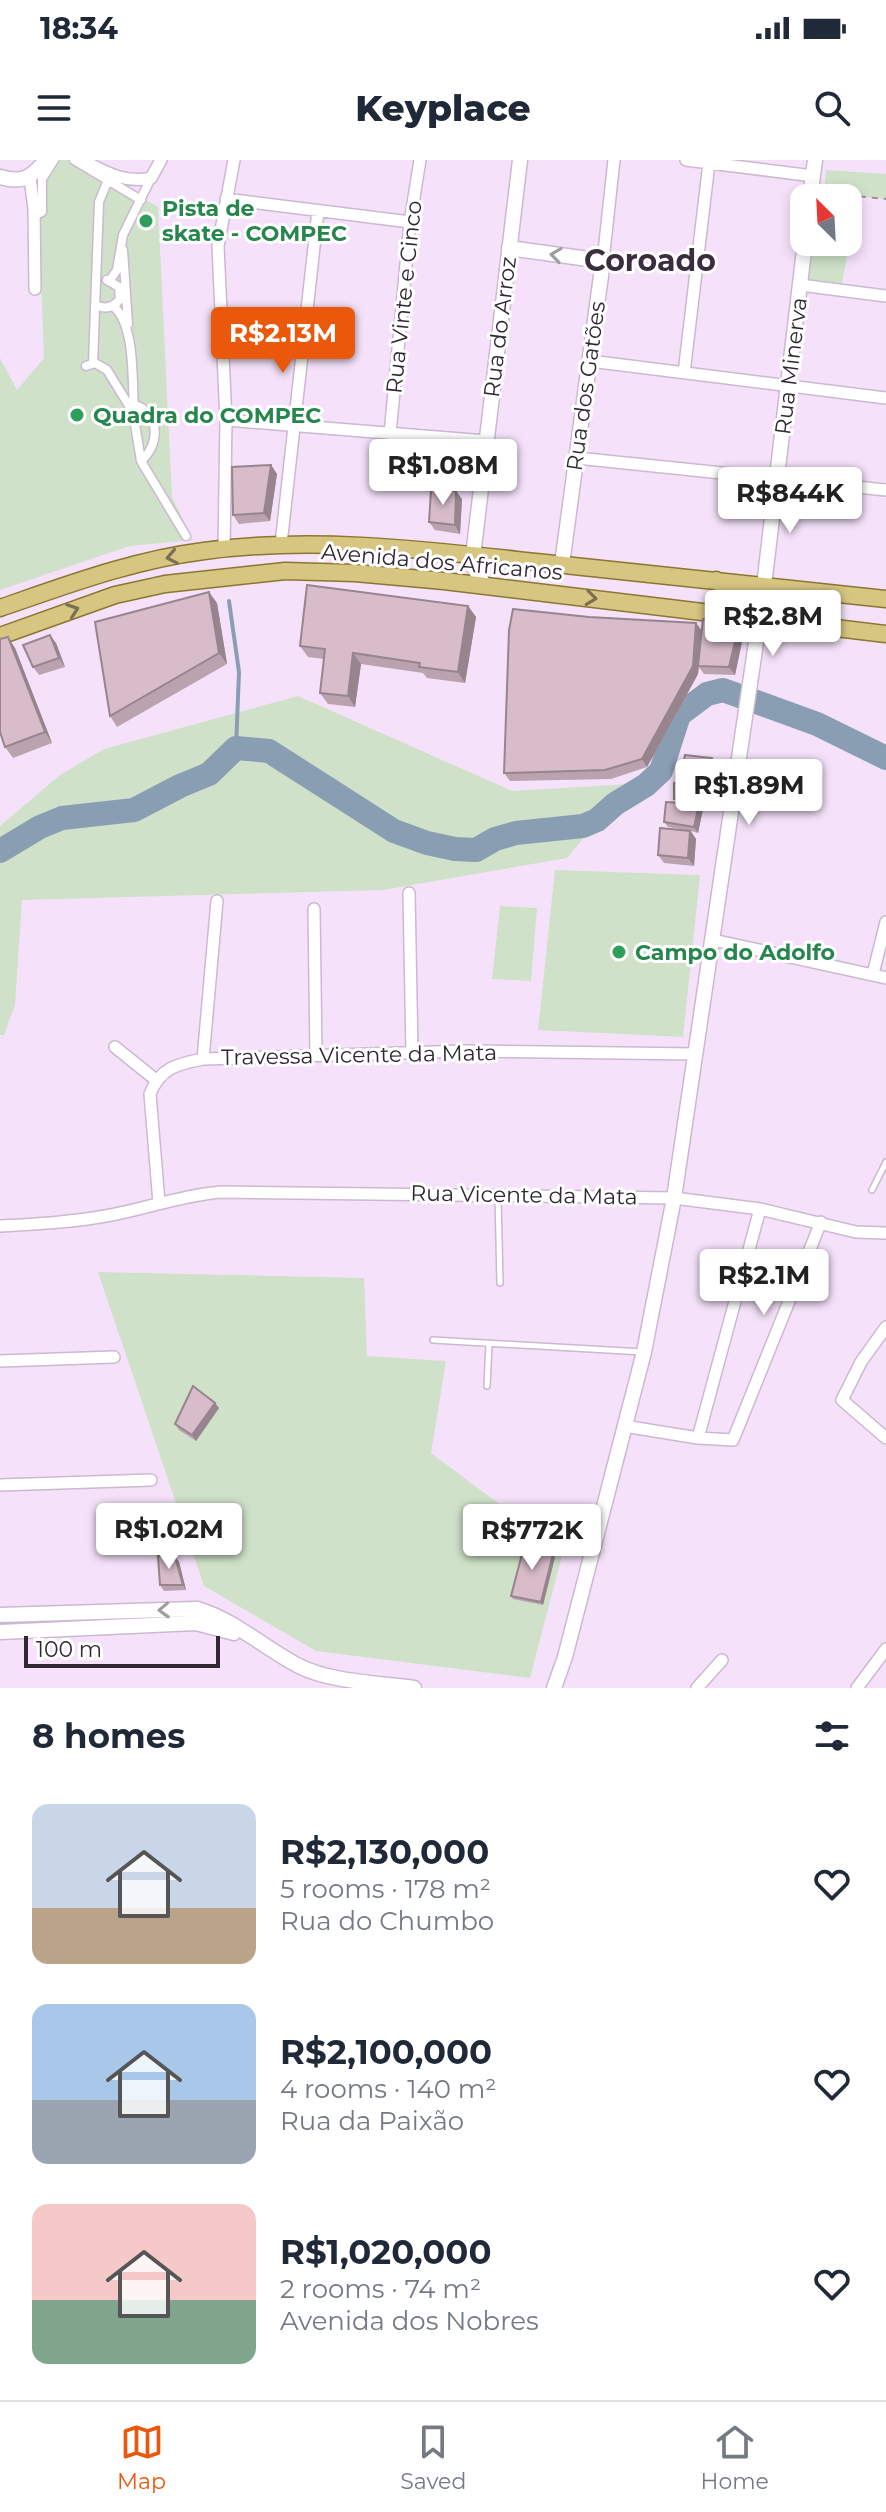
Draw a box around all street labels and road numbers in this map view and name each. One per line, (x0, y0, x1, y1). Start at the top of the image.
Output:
street label: Rua Vinte e Cinco (380, 199, 428, 395)
street label: Rua do Arroz (478, 255, 522, 399)
street label: Rua Minerva (769, 296, 813, 436)
street label: Rua dos Gatões (561, 299, 611, 473)
street label: Avenida dos Africanos (320, 538, 564, 586)
street label: Travessa Vicente da Mata (221, 1039, 497, 1071)
street label: Rua Vicente da Mata (410, 1180, 638, 1210)

